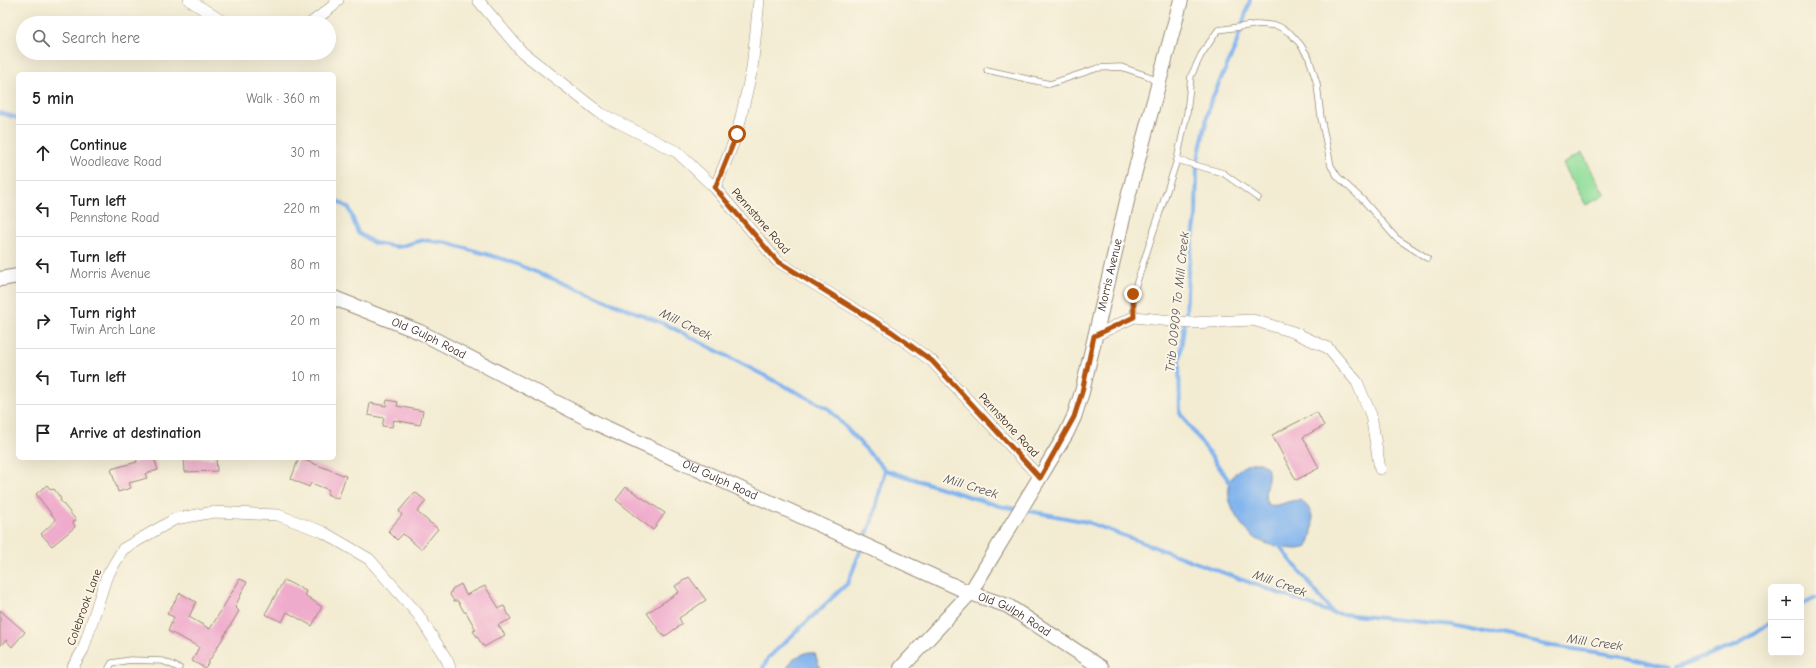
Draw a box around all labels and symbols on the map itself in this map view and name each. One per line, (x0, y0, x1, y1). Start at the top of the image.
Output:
route start (728, 125, 746, 143)
street label: Pennstone Road (729, 185, 793, 257)
water label: Trib 00909 To Mill Creek (1162, 230, 1192, 373)
street label: Morris Avenue (1094, 237, 1125, 313)
route end (1124, 285, 1142, 303)
water label: Mill Creek (657, 305, 715, 343)
street label: Old Gulph Road (390, 314, 469, 362)
street label: Pennstone Road (976, 390, 1042, 460)
street label: Old Gulph Road (680, 456, 760, 503)
water label: Mill Creek (941, 470, 1001, 502)
water label: Mill Creek (1250, 566, 1310, 600)
street label: Colebrook Lane (64, 567, 104, 647)
street label: Old Gulph Road (976, 589, 1053, 639)
water label: Mill Creek (1565, 631, 1624, 653)

